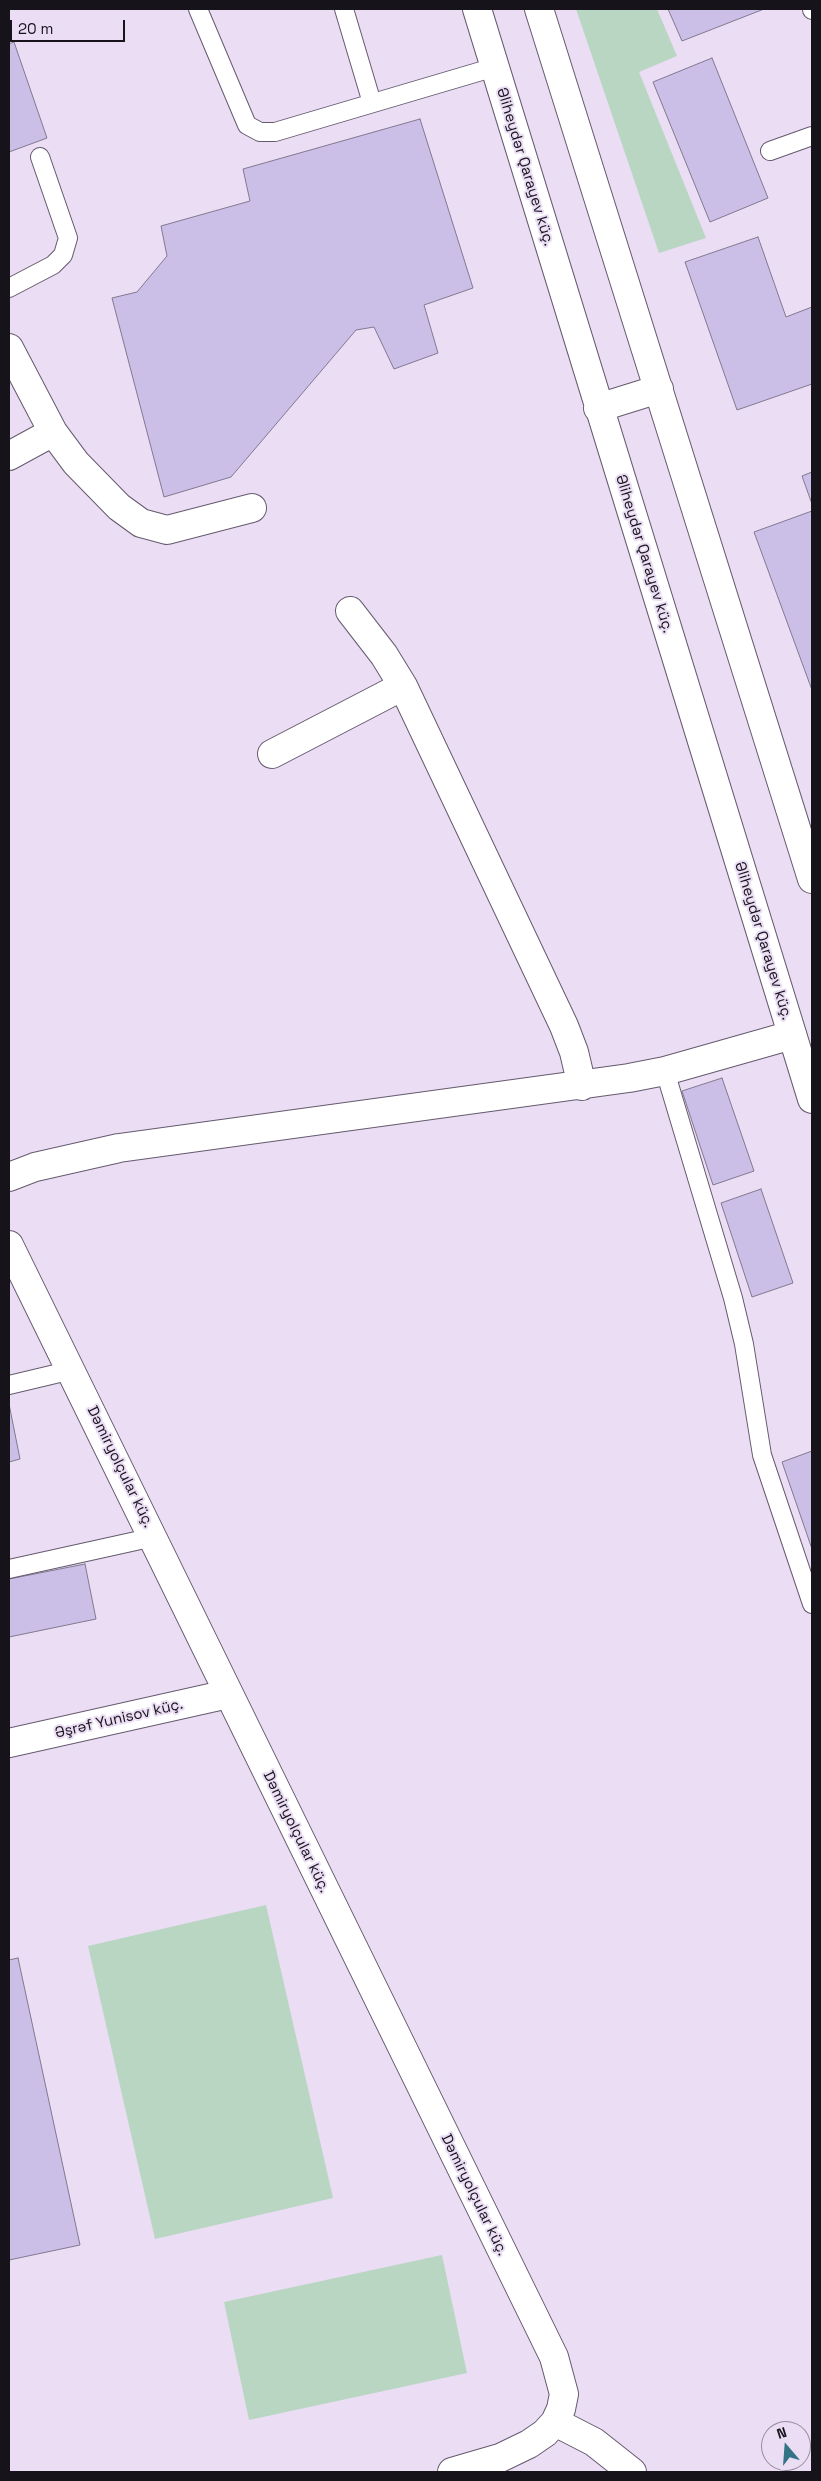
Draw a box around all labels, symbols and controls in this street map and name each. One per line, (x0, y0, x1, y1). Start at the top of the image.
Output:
scale bar (12, 10, 128, 42)
text: 20 m (18, 19, 53, 38)
street label: Əliheydər Qarayev küç. (492, 86, 558, 248)
street label: Əliheydər Qarayev küç. (611, 473, 677, 635)
street label: Əliheydər Qarayev küç. (730, 860, 796, 1022)
street label: Dəmiryolçular küç. (83, 1403, 157, 1531)
street label: Əşrəf Yunisov küç. (53, 1696, 185, 1742)
street label: Dəmiryolçular küç. (259, 1768, 333, 1896)
street label: Dəmiryolçular küç. (437, 2131, 511, 2259)
north arrow (761, 2421, 811, 2471)
text: N (774, 2423, 789, 2443)

